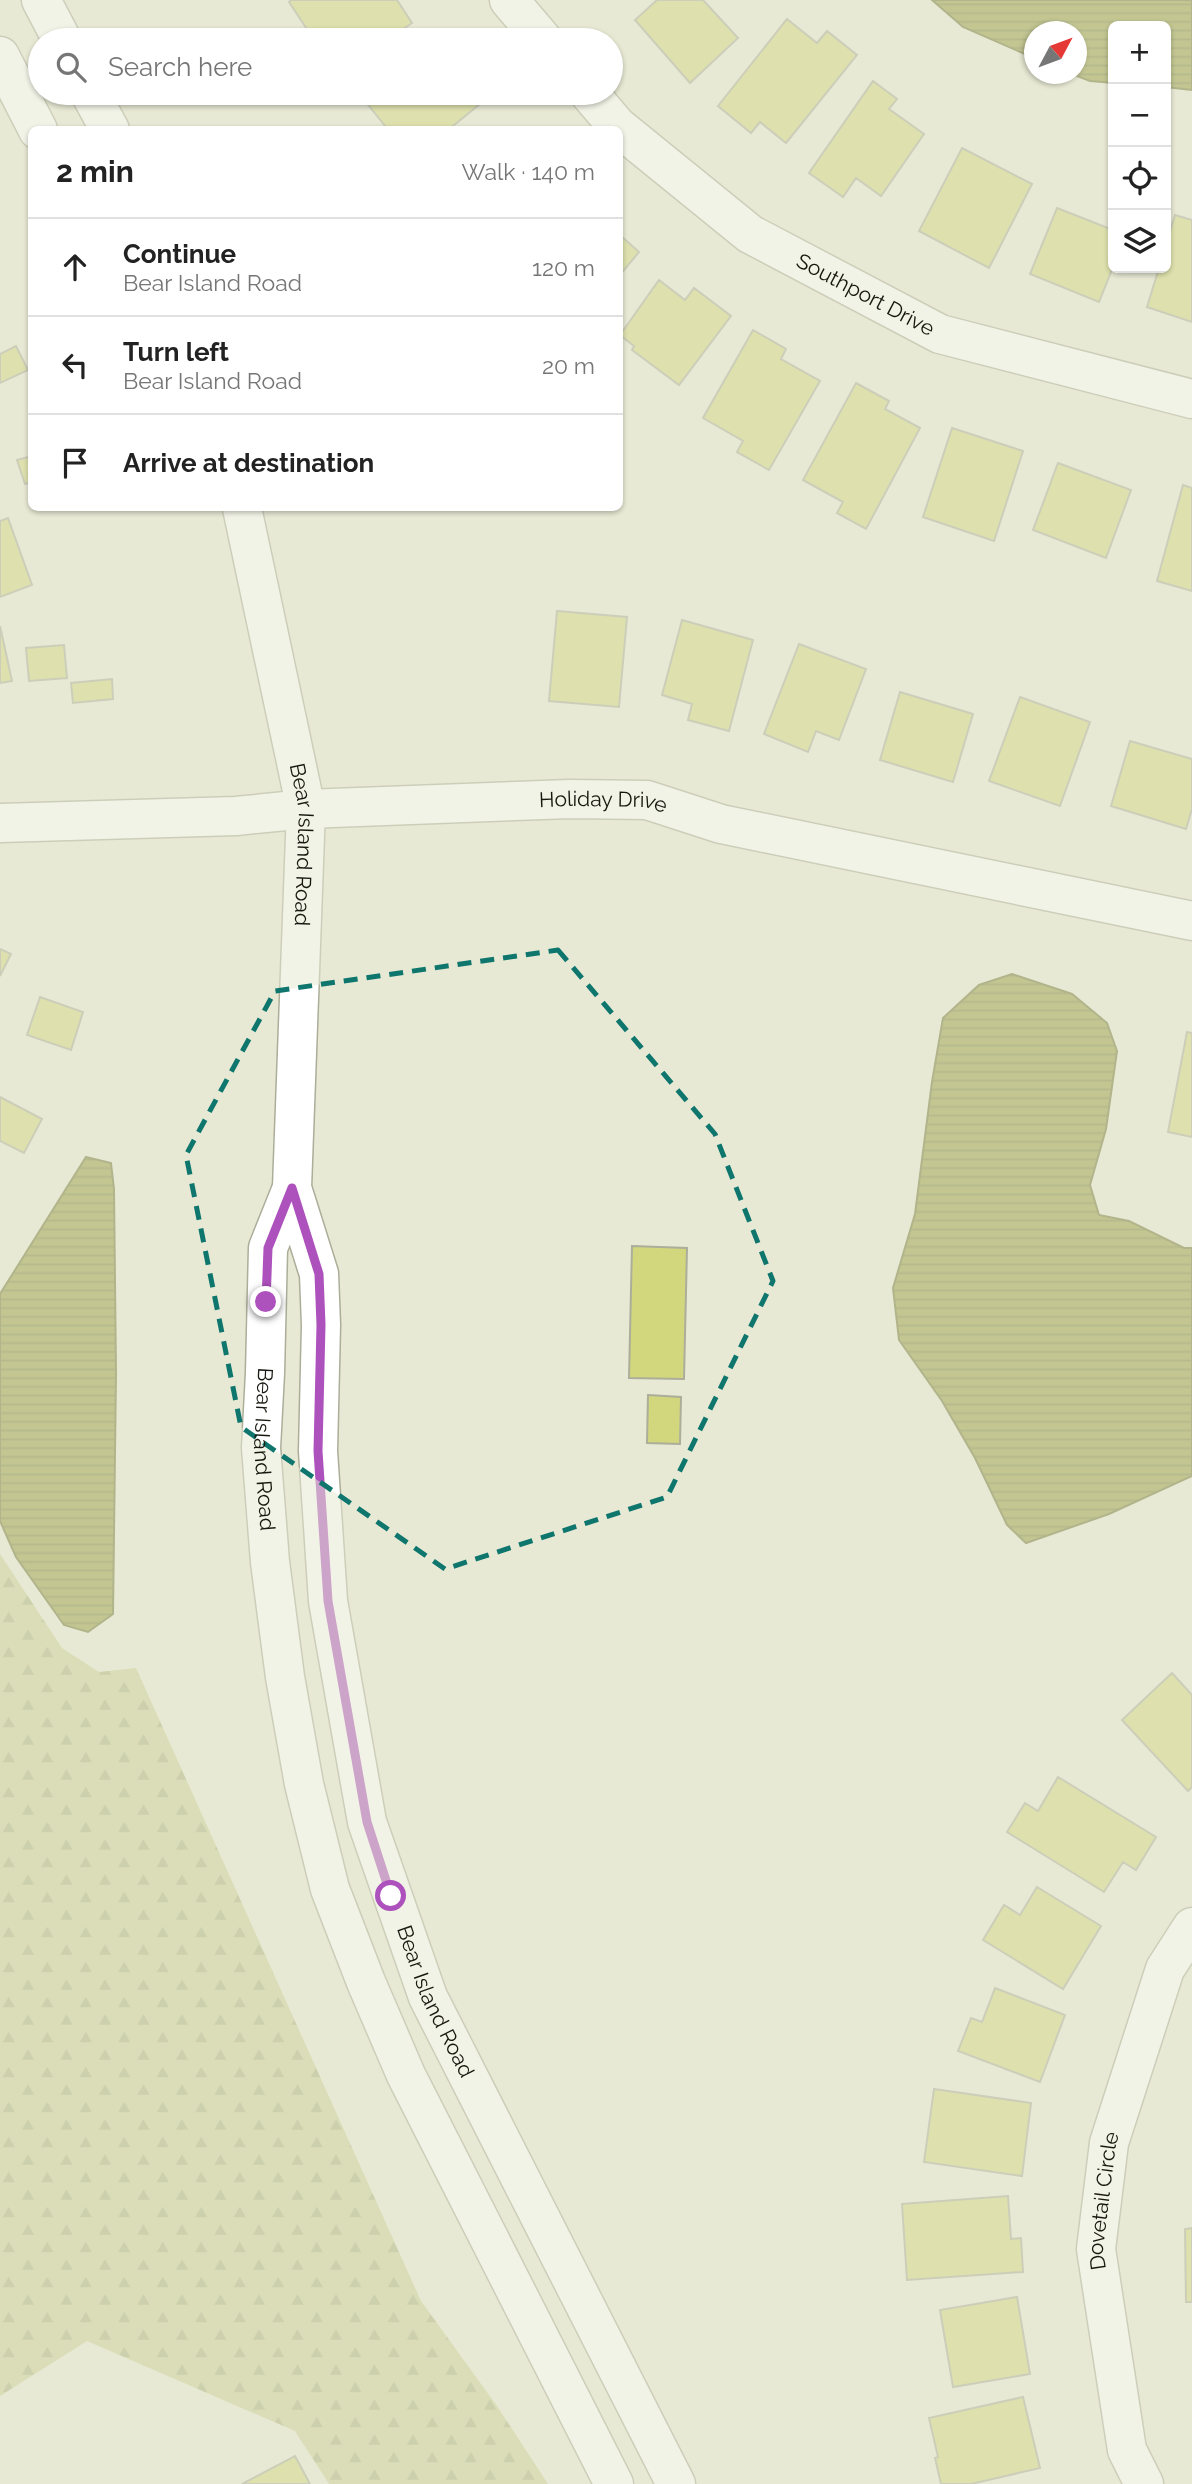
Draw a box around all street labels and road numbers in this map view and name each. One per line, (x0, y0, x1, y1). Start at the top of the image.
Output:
street label: Southport Drive (792, 248, 939, 341)
street label: Bear Island Road (285, 761, 319, 926)
street label: Holiday Drive (539, 786, 671, 818)
street label: Bear Island Road (249, 1367, 280, 1532)
street label: Bear Island Road (392, 1922, 480, 2081)
street label: Dovetail Circle (1082, 2128, 1124, 2272)

